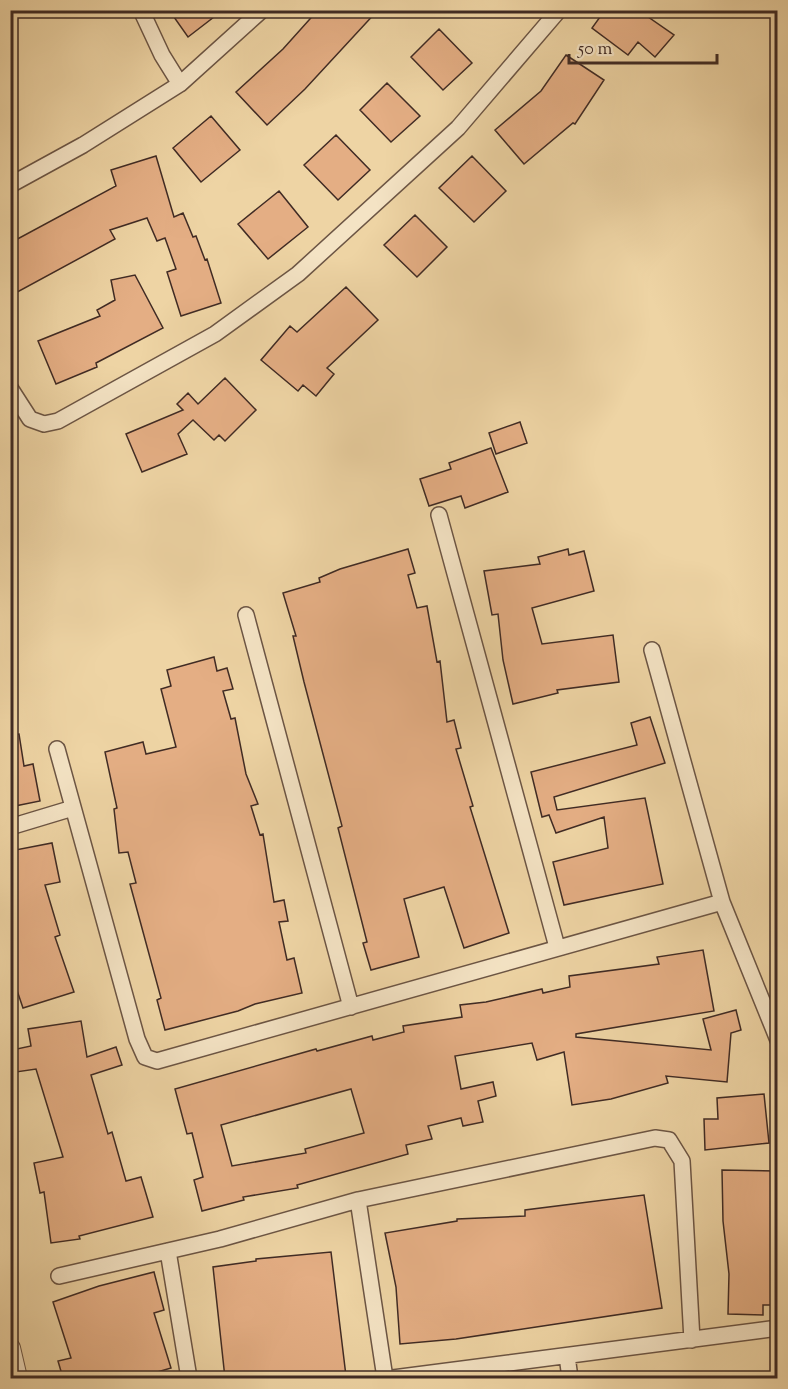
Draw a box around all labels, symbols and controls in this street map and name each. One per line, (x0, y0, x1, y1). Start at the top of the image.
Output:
scale bar (569, 27, 718, 65)
text: 50 m (577, 37, 613, 63)

